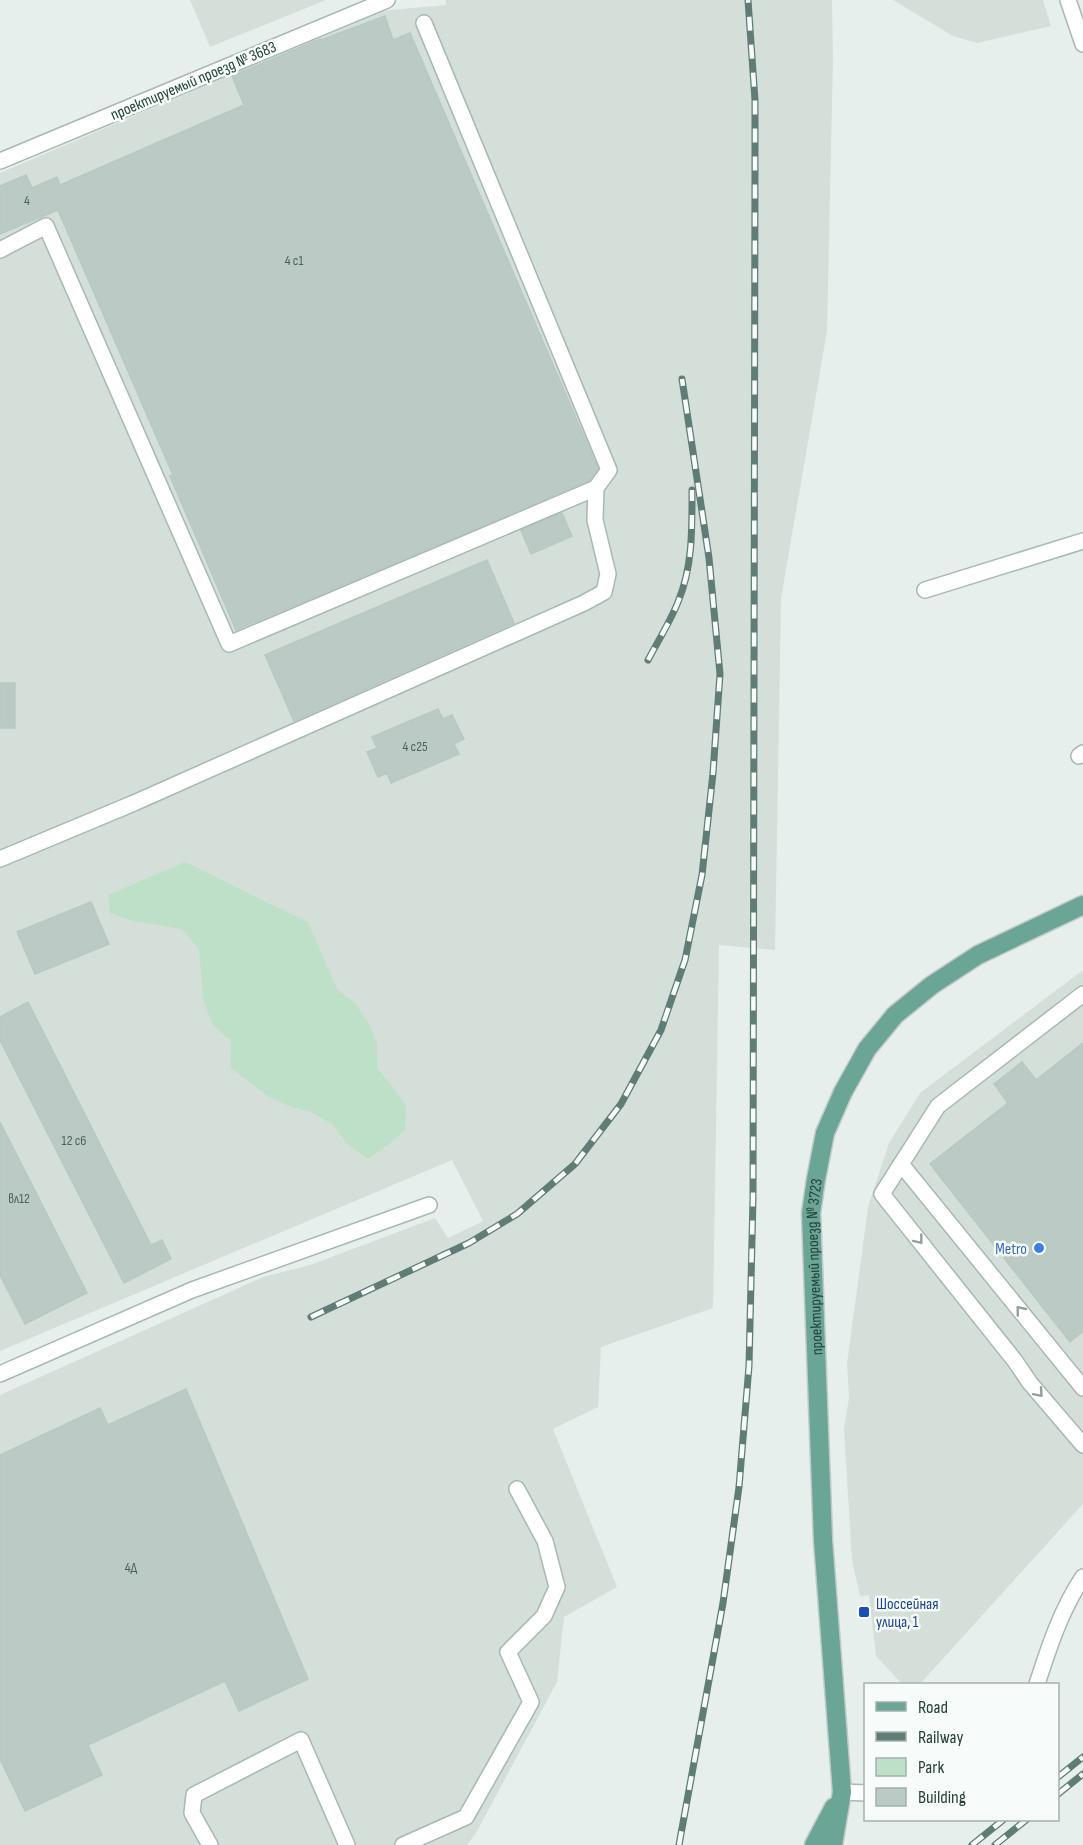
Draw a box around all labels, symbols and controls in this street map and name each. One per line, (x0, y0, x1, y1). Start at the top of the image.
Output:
street label: проектируемый проезд № 3683 (108, 38, 279, 125)
house number: 4 (24, 192, 30, 209)
house number: 4 с1 (285, 252, 303, 269)
house number: 4 с25 (402, 738, 428, 755)
house number: 12 с6 (62, 1132, 86, 1149)
street label: проектируемый проезд № 3723 (803, 1177, 827, 1356)
house number: вл12 (8, 1190, 30, 1207)
one-way arrow (911, 1233, 922, 1244)
place label: Metro (995, 1240, 1027, 1259)
marker: Metro (1032, 1241, 1046, 1255)
one-way arrow (1016, 1306, 1027, 1317)
one-way arrow (1032, 1386, 1043, 1397)
house number: 4Д (125, 1559, 138, 1576)
place label: Шоссейная улица, 1 (876, 1595, 939, 1632)
marker: Шоссейная улица, 1 (857, 1605, 871, 1619)
legend (864, 1683, 1059, 1821)
text: Road (918, 1697, 948, 1718)
text: Railway (918, 1727, 963, 1748)
text: Park (918, 1757, 944, 1778)
text: Building (918, 1787, 966, 1808)

